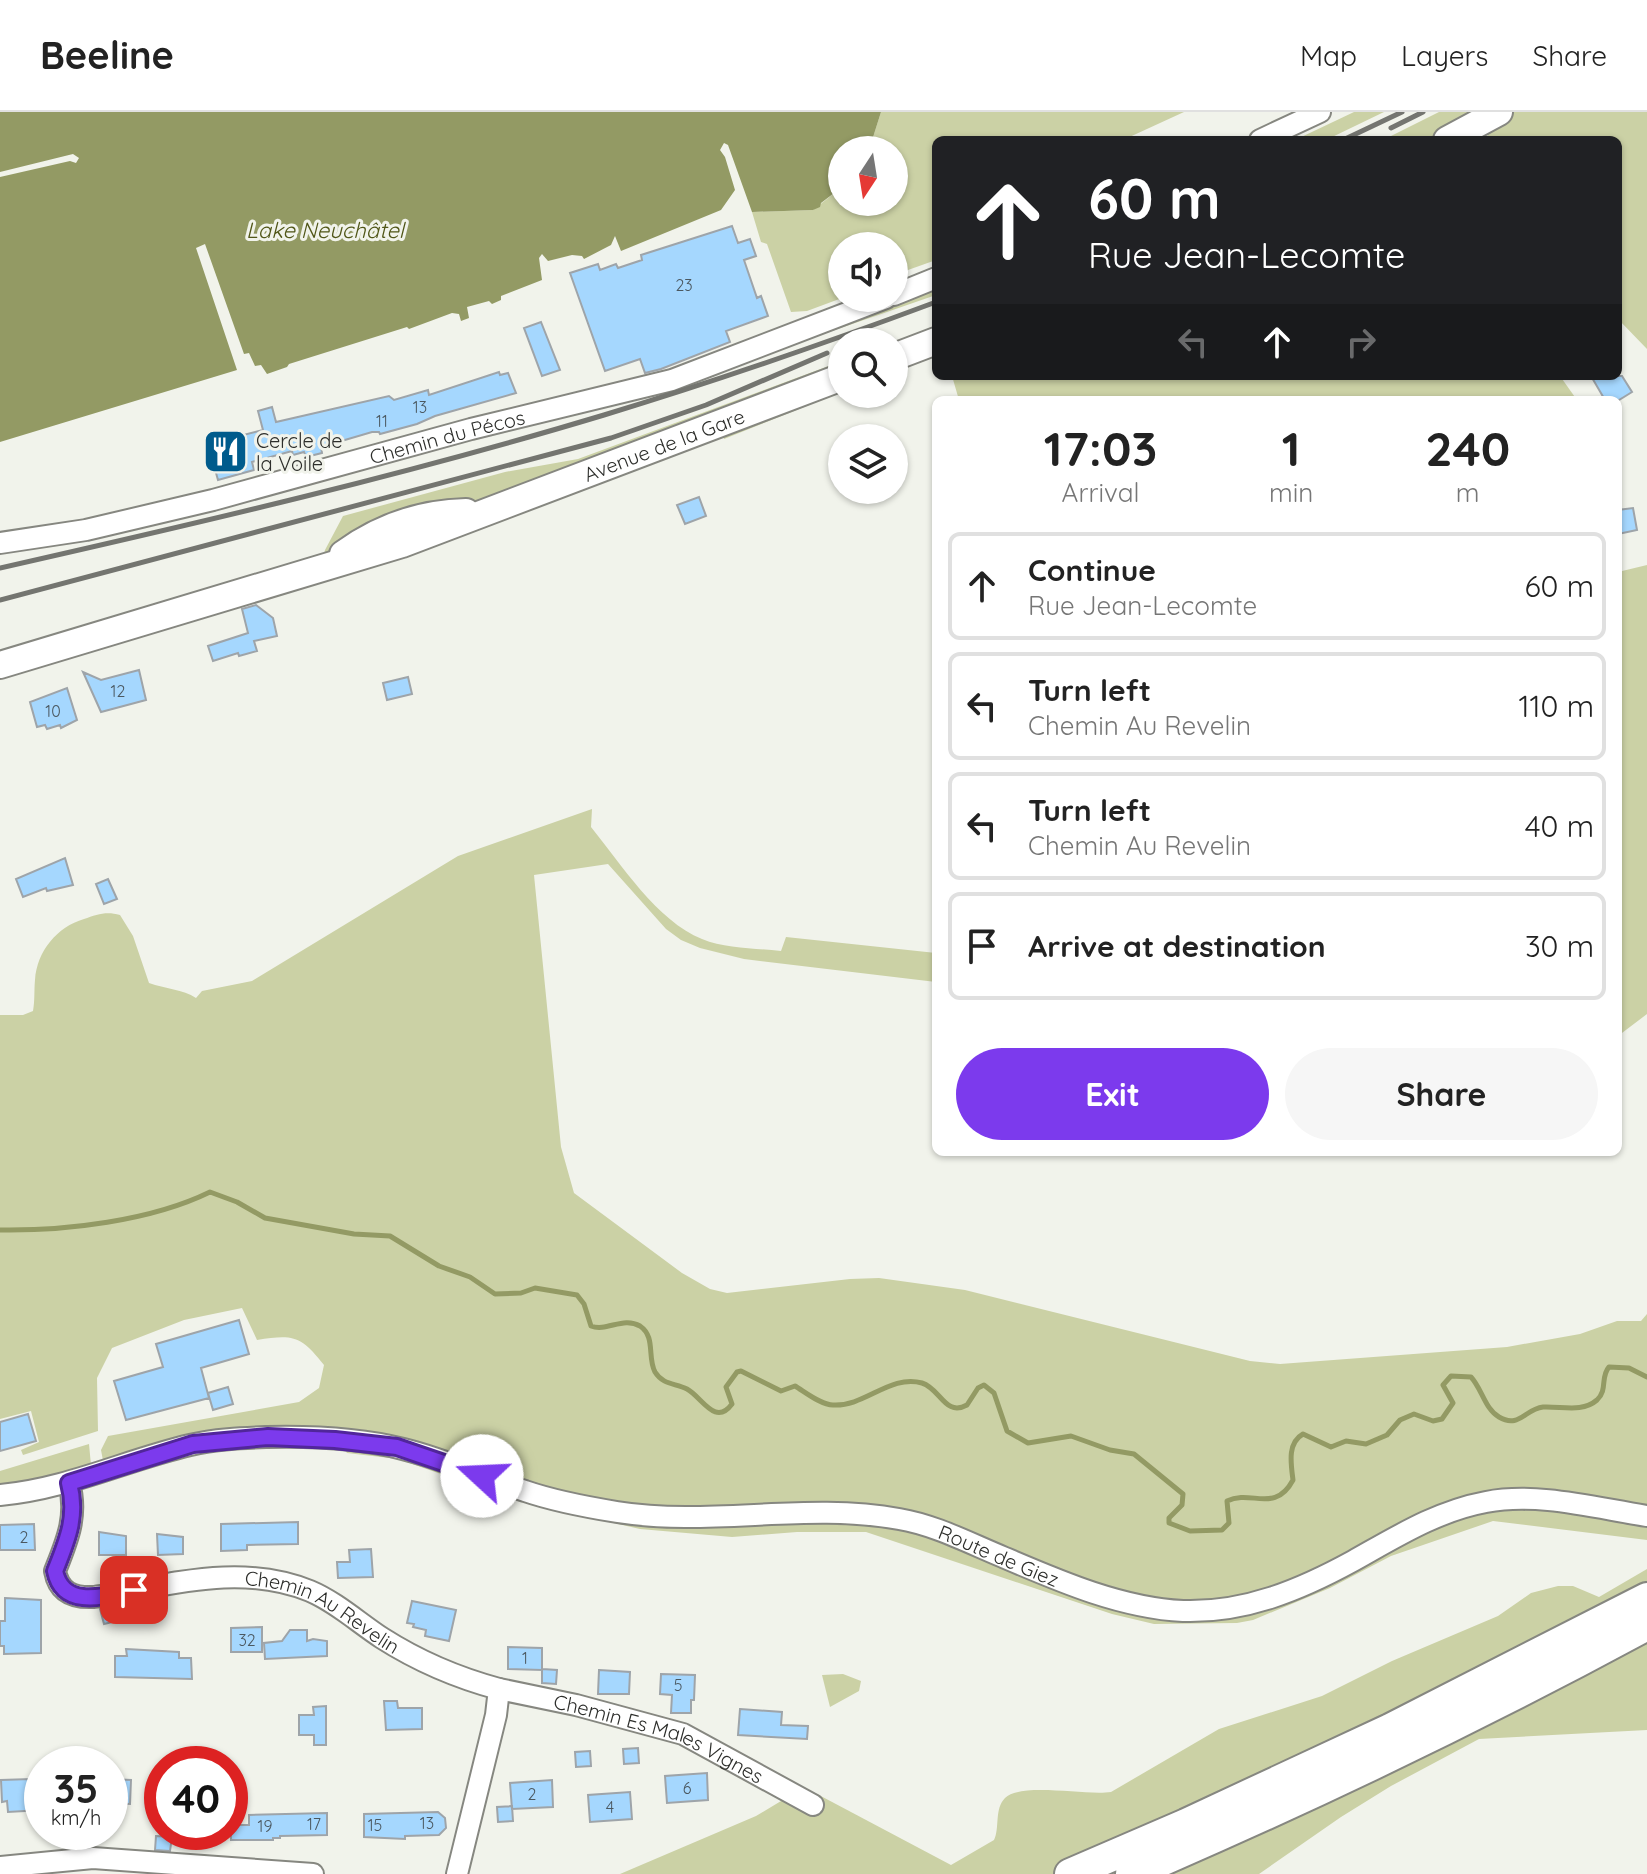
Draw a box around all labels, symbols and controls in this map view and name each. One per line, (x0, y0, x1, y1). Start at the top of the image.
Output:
text: Beeline (40, 31, 174, 79)
text: Map (1300, 38, 1357, 73)
text: Layers (1401, 38, 1488, 73)
text: Share (1532, 38, 1607, 73)
north arrow (828, 136, 908, 216)
map controls (828, 136, 908, 504)
text: 60 m (1088, 163, 1221, 233)
icon: ahead (956, 168, 1060, 272)
water label: Lake Neuchâtel (246, 216, 407, 244)
button: sound (828, 232, 908, 312)
text: Rue Jean-Lecomte (1088, 232, 1405, 277)
house number: 23 (675, 275, 693, 295)
icon: left (1171, 320, 1215, 364)
icon: ahead (1255, 320, 1299, 364)
icon: right (1339, 320, 1383, 364)
button: search (828, 328, 908, 408)
house number: 13 (413, 397, 427, 417)
street label: Avenue de la Gare (580, 403, 748, 486)
street label: Chemin du Pécos (367, 404, 527, 469)
house number: 11 (376, 411, 388, 431)
text: 17:03 (1044, 418, 1157, 478)
text: 1 (1282, 418, 1301, 478)
text: 240 (1425, 418, 1510, 478)
button: layers (828, 424, 908, 504)
restaurant icon: Cercle de la Voile (201, 427, 249, 475)
place label: Cercle de la Voile (256, 428, 343, 476)
text: Arrival (1062, 476, 1139, 509)
text: min (1269, 476, 1313, 509)
text: m (1456, 476, 1480, 509)
text: Continue (1028, 551, 1156, 589)
icon: ahead (960, 564, 1004, 608)
text: 60 m (1524, 567, 1594, 605)
text: Rue Jean-Lecomte (1028, 589, 1257, 622)
text: Turn left (1028, 671, 1151, 709)
house number: 12 (111, 681, 126, 701)
icon: left (960, 684, 1004, 728)
text: 110 m (1518, 687, 1594, 725)
house number: 10 (45, 701, 61, 721)
text: Chemin Au Revelin (1028, 709, 1251, 742)
text: Turn left (1028, 791, 1151, 829)
icon: left (960, 804, 1004, 848)
text: 40 m (1525, 807, 1594, 845)
text: Chemin Au Revelin (1028, 829, 1251, 862)
icon: arrive (960, 924, 1004, 968)
text: Arrive at destination (1028, 927, 1326, 965)
text: 30 m (1525, 927, 1594, 965)
button: Exit (956, 1048, 1269, 1140)
button: Share (1285, 1048, 1598, 1140)
position arrow (440, 1434, 524, 1518)
street label: Route de Giez (935, 1519, 1063, 1592)
house number: 2 (20, 1527, 29, 1547)
pin (100, 1556, 168, 1624)
street label: Chemin Au Revelin (244, 1565, 405, 1659)
icon: arrive (112, 1568, 156, 1612)
house number: 32 (238, 1630, 256, 1650)
house number: 1 (522, 1648, 528, 1668)
house number: 5 (674, 1675, 682, 1695)
street label: Chemin Es Males Vignes (552, 1688, 768, 1788)
speed limit sign: 40 (144, 1746, 248, 1850)
text: 35 (54, 1763, 98, 1813)
house number: 6 (683, 1778, 692, 1798)
house number: 2 (528, 1784, 537, 1804)
house number: 4 (606, 1797, 614, 1817)
text: km/h (51, 1805, 101, 1830)
house number: 13 (420, 1813, 434, 1833)
house number: 17 (307, 1814, 321, 1834)
house number: 15 (368, 1815, 382, 1835)
house number: 19 (258, 1816, 272, 1836)

